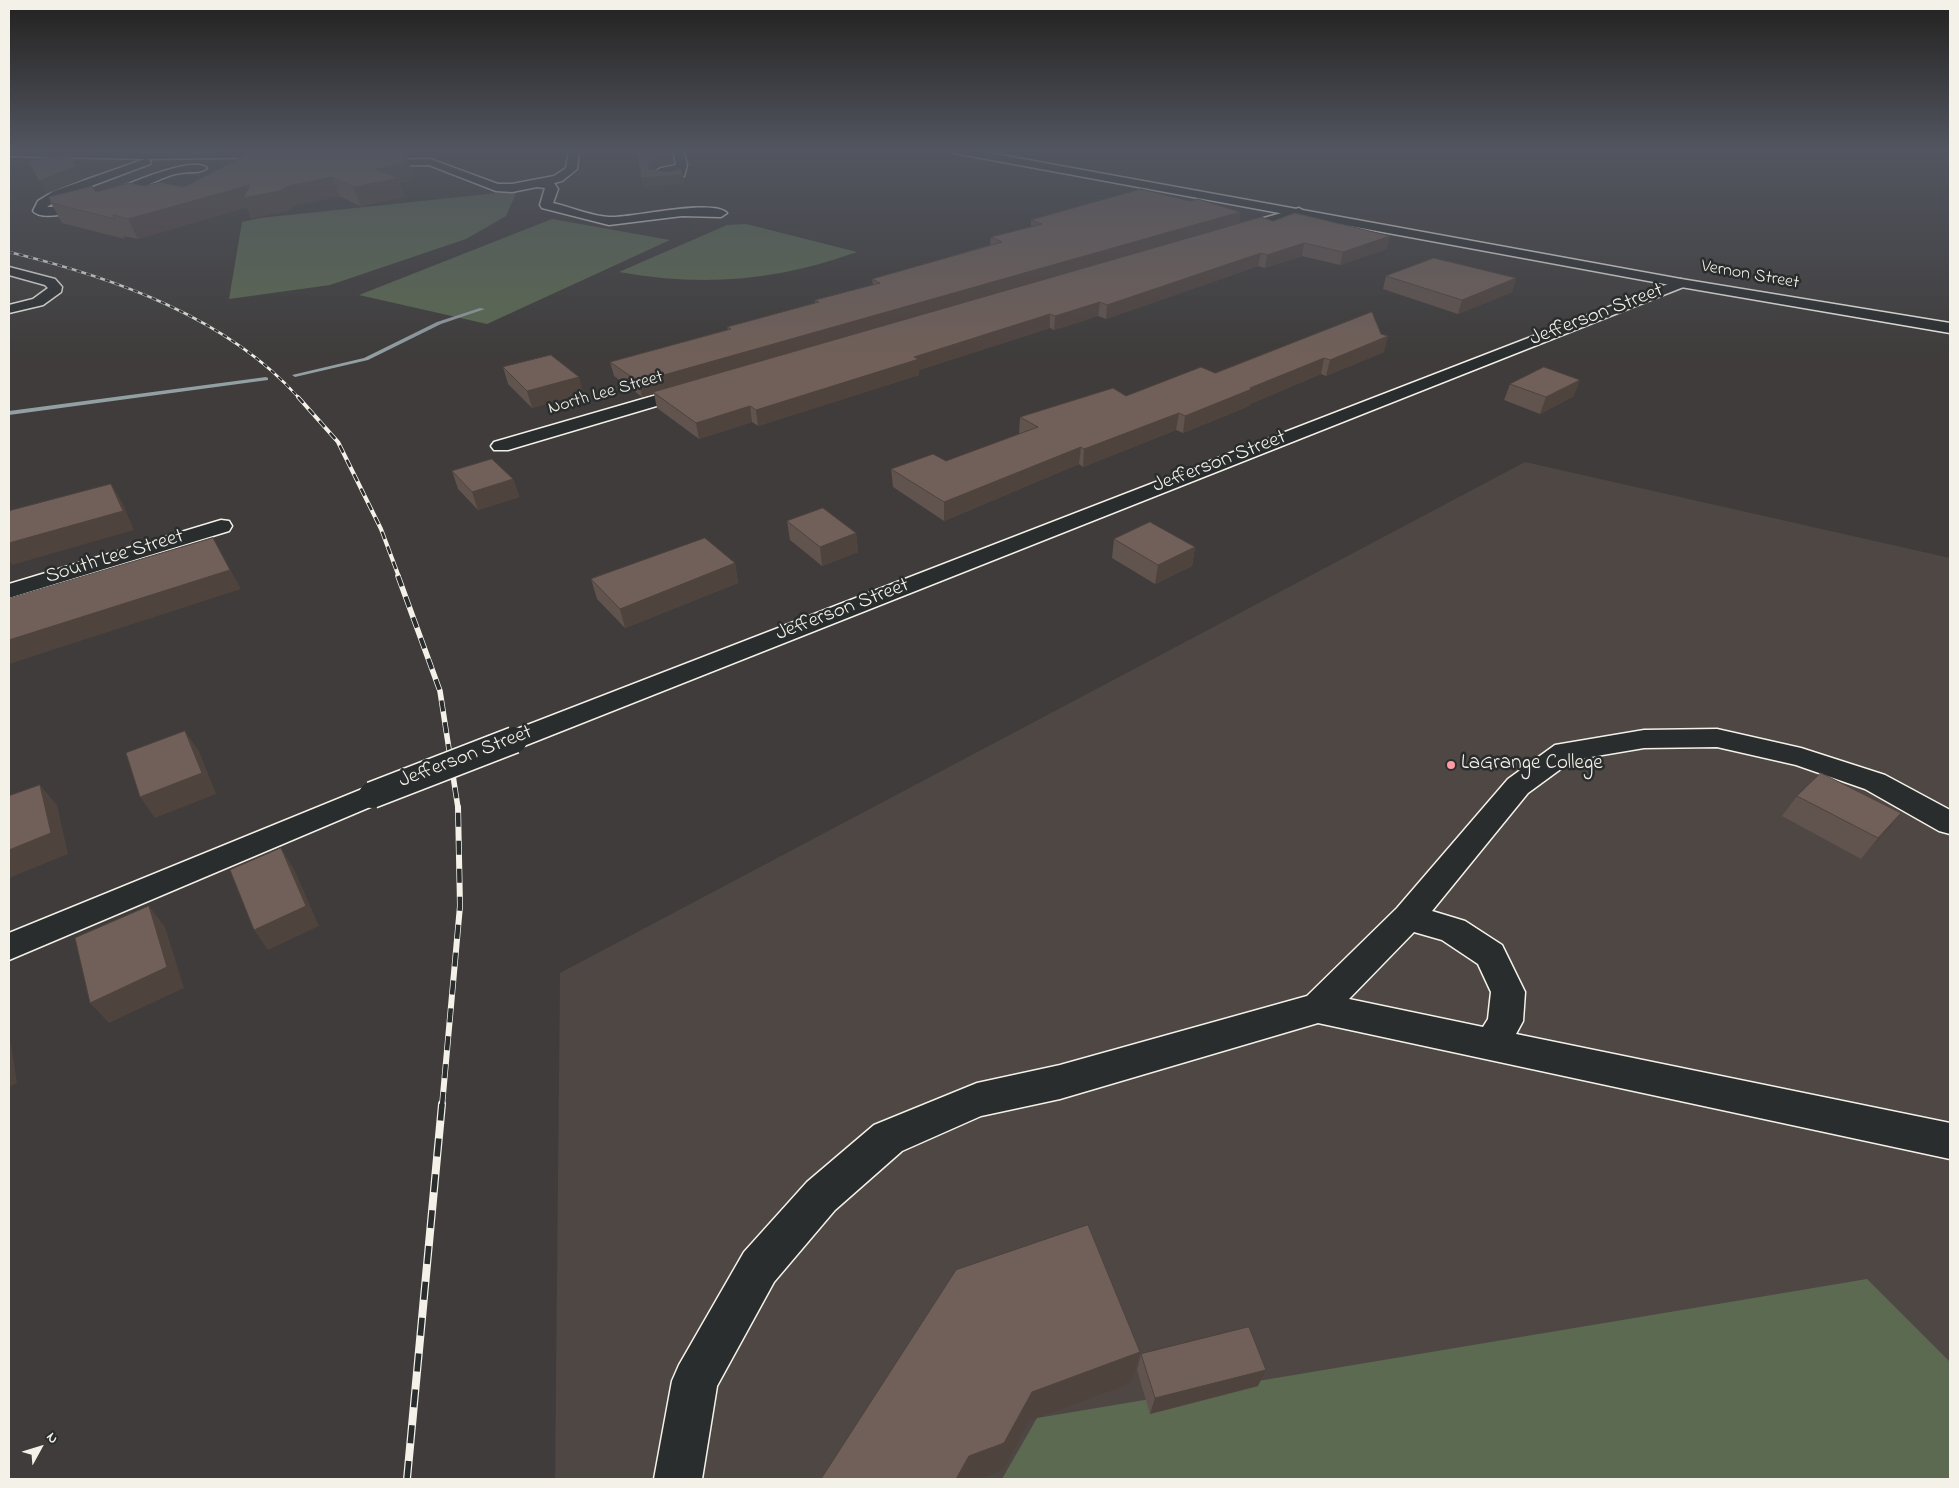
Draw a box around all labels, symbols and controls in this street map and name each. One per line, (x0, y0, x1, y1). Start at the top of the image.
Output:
street label: Vernon Street (1699, 257, 1801, 295)
street label: Jefferson Street (1527, 279, 1667, 353)
street label: North Lee Street (546, 367, 666, 421)
street label: Jefferson Street (1150, 426, 1290, 500)
street label: South Lee Street (43, 525, 187, 591)
street label: Jefferson Street (773, 574, 913, 648)
street label: Jefferson Street (396, 721, 536, 795)
place label: LaGrange College (1461, 752, 1603, 778)
marker: LaGrange College (1445, 759, 1457, 771)
north arrow (15, 1423, 65, 1473)
text: N (41, 1428, 63, 1449)

